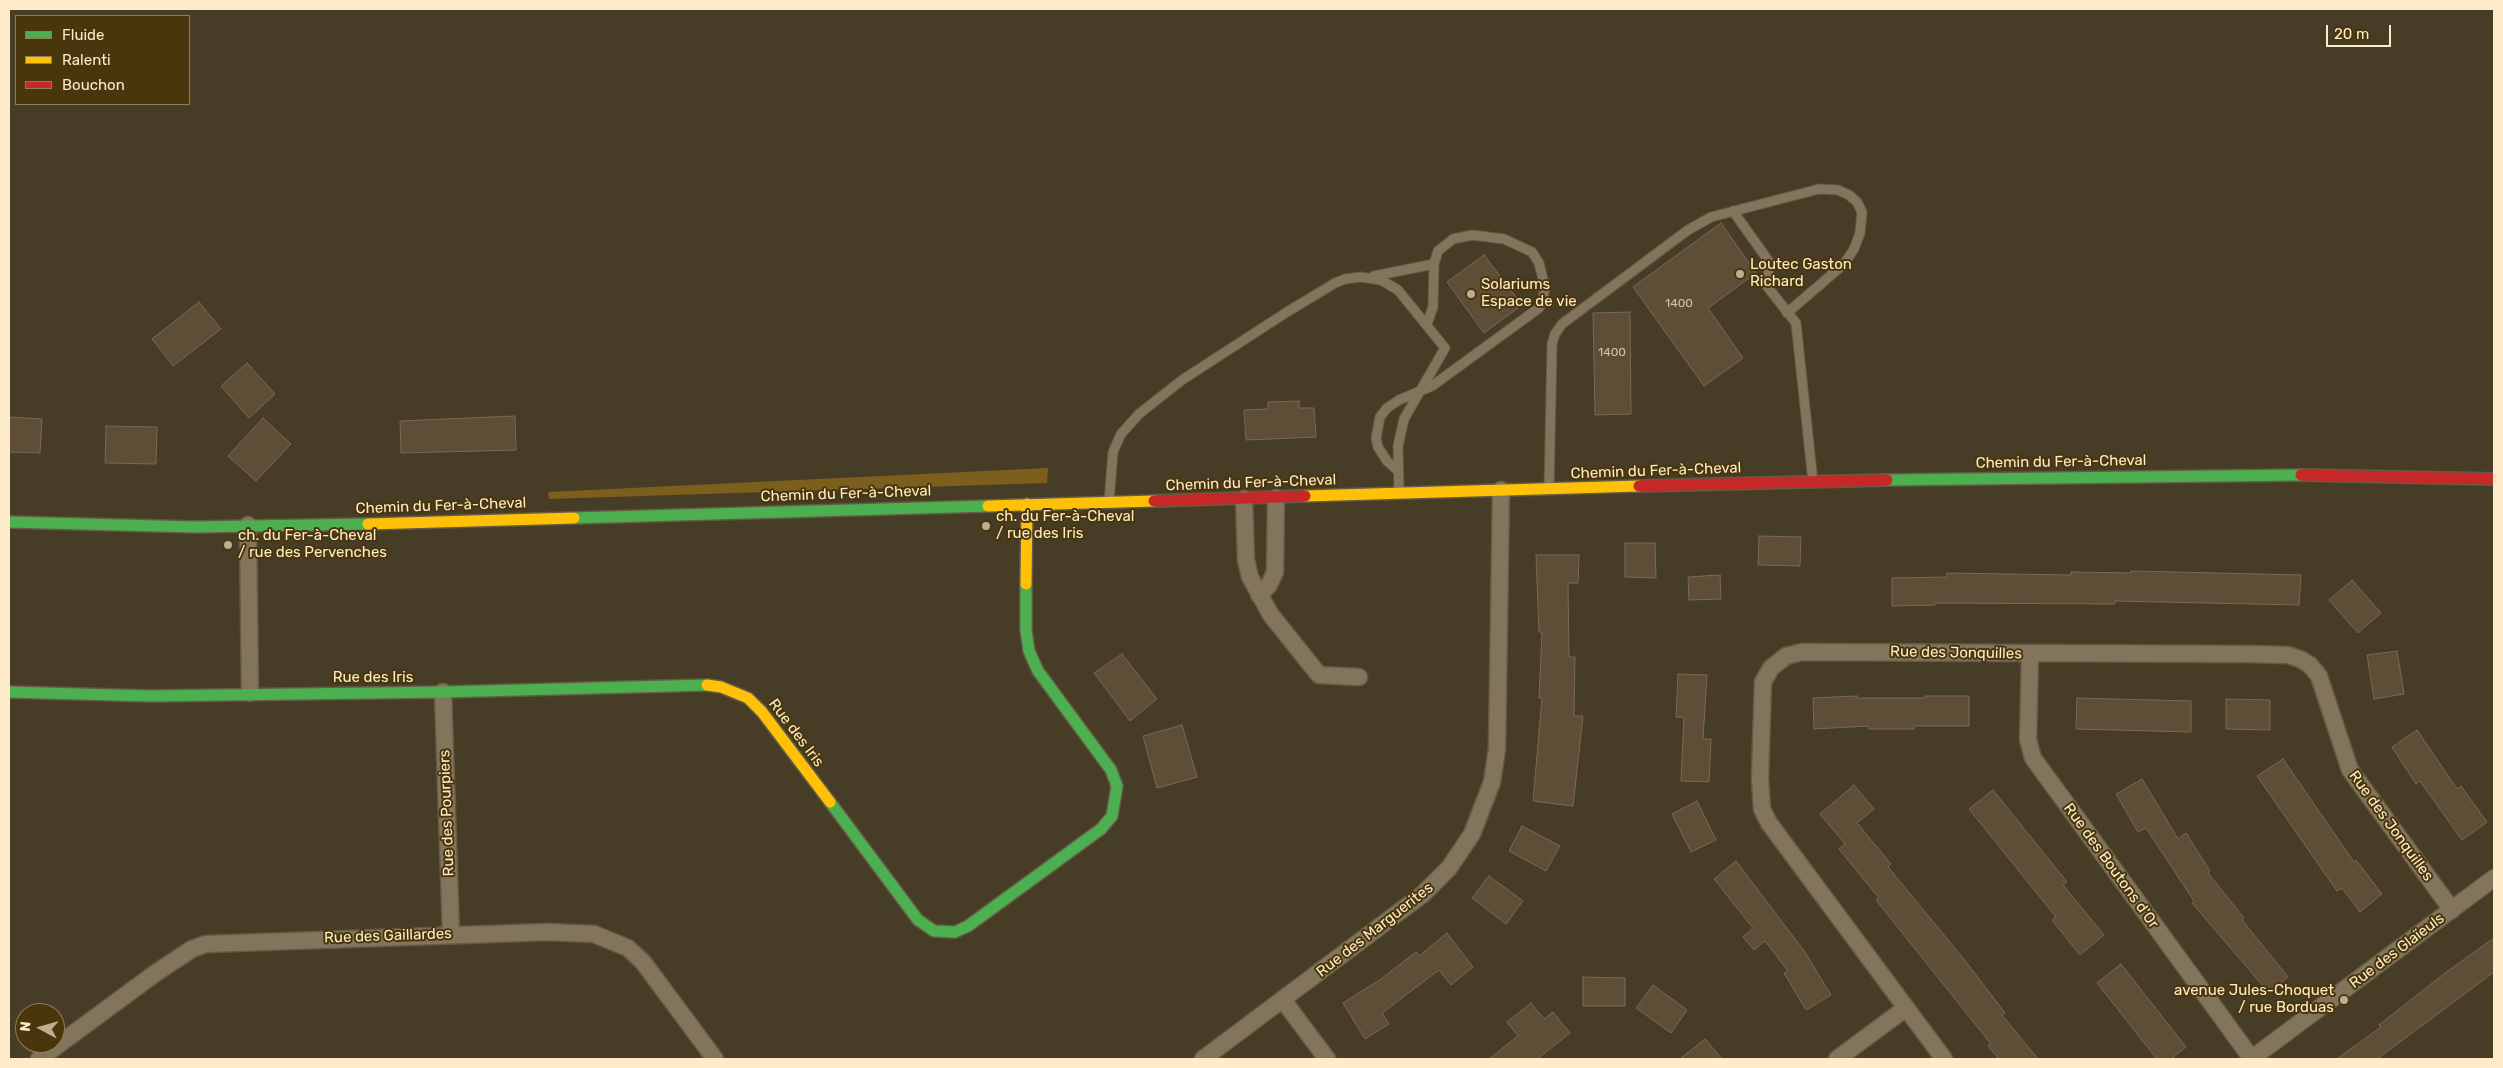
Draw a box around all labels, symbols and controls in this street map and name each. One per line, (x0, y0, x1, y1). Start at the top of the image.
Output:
legend (15, 15, 190, 105)
scale bar (2328, 15, 2393, 47)
text: 20 m (2334, 25, 2369, 43)
text: Fluide (62, 26, 104, 44)
text: Ralenti (62, 51, 111, 69)
text: Bouchon (62, 76, 125, 94)
place label: Loutec Gaston Richard (1750, 256, 1852, 291)
marker: Loutec Gaston Richard (1734, 268, 1746, 280)
place label: Solariums Espace de vie (1481, 276, 1577, 311)
marker: Solariums Espace de vie (1465, 288, 1477, 300)
house number: 1400 (1665, 297, 1693, 311)
house number: 1400 (1598, 346, 1626, 360)
street label: Chemin du Fer-à-Cheval (1975, 452, 2147, 472)
street label: Chemin du Fer-à-Cheval (1570, 459, 1742, 483)
street label: Chemin du Fer-à-Cheval (1165, 471, 1337, 495)
street label: Chemin du Fer-à-Cheval (760, 482, 932, 506)
street label: Chemin du Fer-à-Cheval (355, 494, 527, 518)
place label: ch. du Fer-à-Cheval / rue des Iris (996, 508, 1134, 543)
marker: ch. du Fer-à-Cheval / rue des Iris (980, 520, 992, 532)
place label: ch. du Fer-à-Cheval / rue des Pervenches (238, 527, 387, 562)
marker: ch. du Fer-à-Cheval / rue des Pervenches (222, 539, 234, 551)
street label: Rue des Jonquilles (1890, 643, 2022, 663)
street label: Rue des Iris (333, 669, 413, 687)
street label: Rue des Iris (765, 695, 827, 771)
street label: Rue des Pourpiers (436, 749, 458, 877)
street label: Rue des Jonquilles (2345, 767, 2437, 885)
street label: Rue des Boutons d'Or (2060, 800, 2162, 932)
street label: Rue des Marguerites (1313, 879, 1437, 981)
street label: Rue des Glaïeuls (2346, 909, 2448, 993)
street label: Rue des Gaillardes (324, 925, 452, 947)
place label: avenue Jules-Choquet / rue Borduas (2174, 982, 2334, 1017)
marker: avenue Jules-Choquet / rue Borduas (2338, 994, 2350, 1006)
north arrow (15, 1003, 65, 1053)
text: N (17, 1021, 35, 1032)

